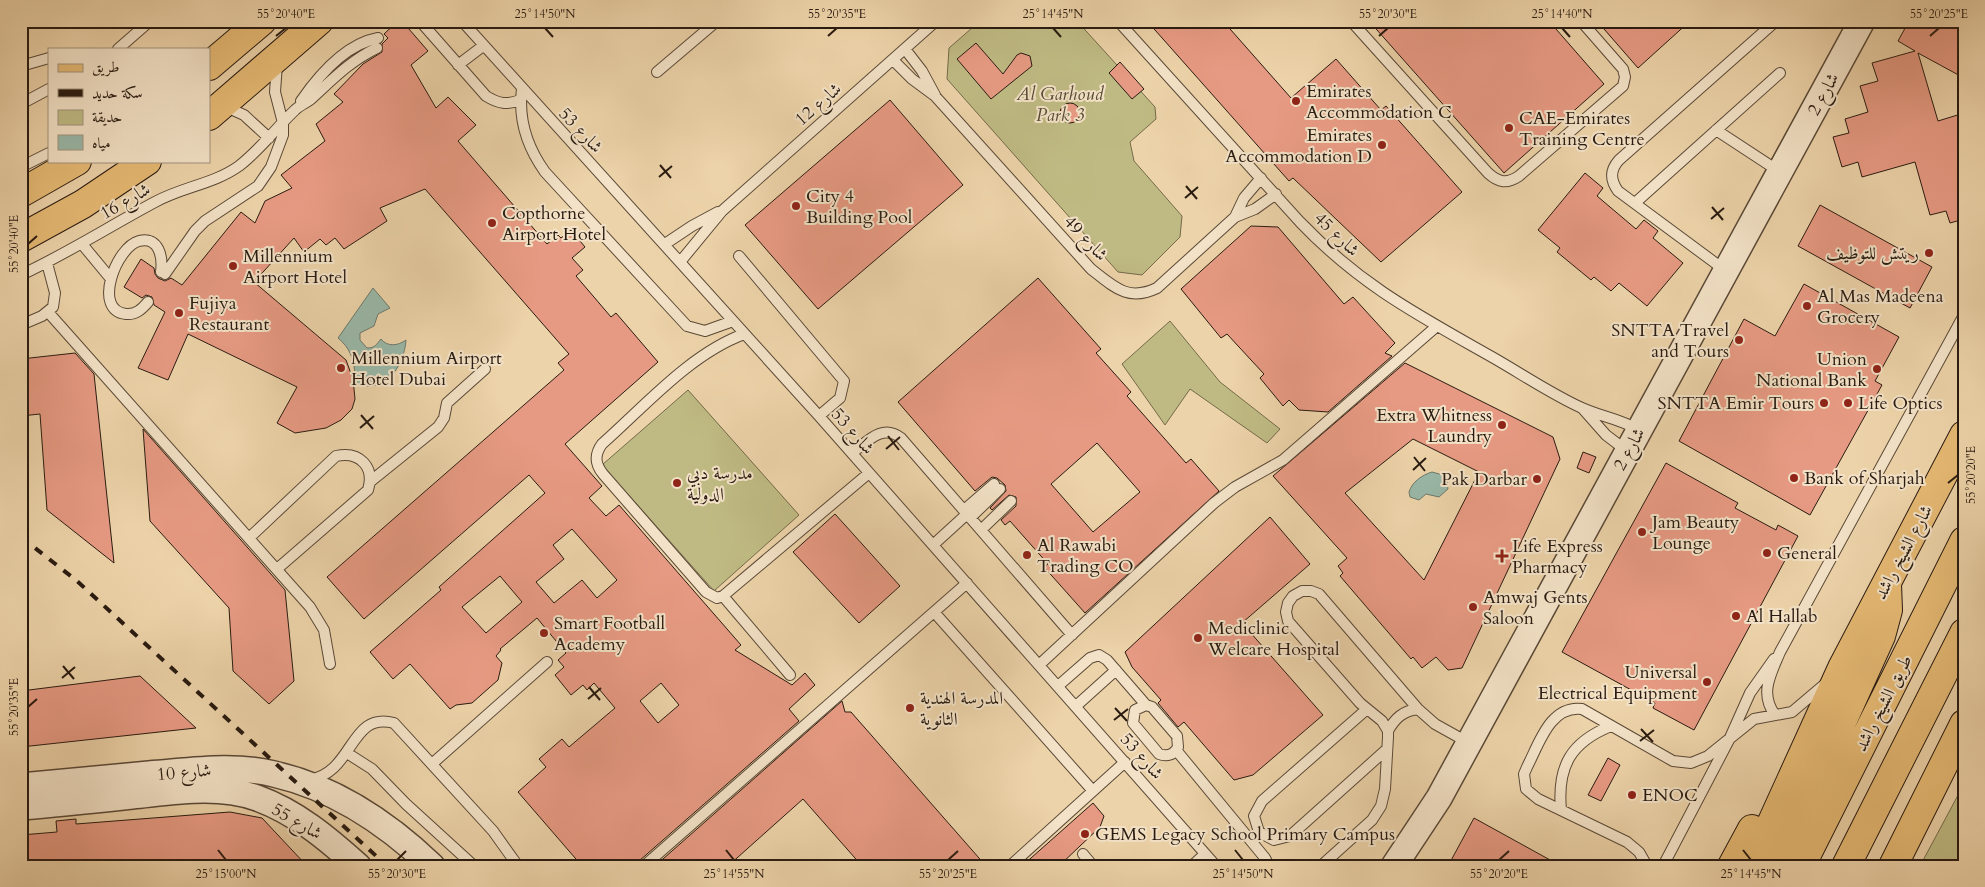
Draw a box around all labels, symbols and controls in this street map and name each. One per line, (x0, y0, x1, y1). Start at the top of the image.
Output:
text: 55°20'40"E (257, 6, 315, 22)
text: 25°14'50"N (515, 6, 576, 22)
text: 55°20'35"E (808, 6, 866, 22)
text: 25°14'45"N (1023, 6, 1084, 22)
text: 55°20'30"E (1359, 6, 1417, 22)
text: 25°14'40"N (1532, 6, 1593, 22)
text: 55°20'25"E (1910, 6, 1968, 22)
legend (48, 48, 210, 162)
text: طريق (92, 57, 119, 77)
street label: شارع 2 (1802, 68, 1847, 121)
street label: شارع 12 (790, 77, 848, 133)
place label: Emirates Accommodation C (1306, 79, 1452, 125)
park label: Al Garhoud Park 3 (1016, 82, 1105, 128)
text: سكة حديد (92, 83, 142, 103)
marker: Emirates Accommodation C (1290, 95, 1302, 107)
street label: شارع 53 (551, 102, 608, 160)
place label: CAE-Emirates Training Centre (1519, 106, 1645, 152)
text: حديقة (92, 107, 122, 127)
marker: CAE-Emirates Training Centre (1503, 122, 1515, 134)
place label: Emirates Accommodation D (1225, 123, 1372, 169)
text: مياه (92, 133, 110, 153)
marker: Emirates Accommodation D (1376, 139, 1388, 151)
street label: شارع 16 (95, 177, 156, 228)
place label: City 4 Building Pool (806, 184, 913, 230)
marker: City 4 Building Pool (790, 200, 802, 212)
place label: Copthorne Airport Hotel (502, 201, 606, 247)
street label: شارع 45 (1307, 206, 1365, 264)
street label: شارع 49 (1056, 210, 1113, 268)
text: 55°20'40"E (6, 215, 22, 273)
marker: Copthorne Airport Hotel (486, 217, 498, 229)
place label: ريتش للتوظيف (1826, 241, 1919, 266)
place label: Millennium Airport Hotel (243, 244, 347, 290)
marker: ريتش للتوظيف (1923, 247, 1935, 259)
marker: Millennium Airport Hotel (227, 260, 239, 272)
place label: Al Mas Madeena Grocery (1817, 284, 1944, 330)
place label: Fujiya Restaurant (189, 291, 270, 337)
marker: Al Mas Madeena Grocery (1801, 300, 1813, 312)
marker: Fujiya Restaurant (173, 307, 185, 319)
place label: SNTTA Travel and Tours (1611, 318, 1729, 364)
marker: SNTTA Travel and Tours (1733, 334, 1745, 346)
place label: Millennium Airport Hotel Dubai (351, 346, 502, 392)
place label: Union National Bank (1756, 347, 1868, 393)
marker: Millennium Airport Hotel Dubai (335, 362, 347, 374)
marker: Union National Bank (1871, 363, 1883, 375)
place label: SNTTA Emir Tours (1657, 391, 1814, 416)
place label: Life Optics (1858, 391, 1943, 416)
marker: SNTTA Emir Tours (1818, 397, 1830, 409)
marker: Life Optics (1842, 397, 1854, 409)
street label: شارع 53 (824, 403, 880, 461)
place label: Extra Whitness Laundry (1376, 403, 1492, 449)
marker: Extra Whitness Laundry (1496, 419, 1508, 431)
street label: شارع 2 (1608, 423, 1653, 476)
text: 55°20'20"E (1963, 446, 1979, 504)
place label: مدرسة دبي الدولية (687, 461, 753, 507)
place label: Bank of Sharjah (1804, 466, 1925, 491)
place label: Pak Darbar (1441, 467, 1527, 492)
marker: Bank of Sharjah (1788, 472, 1800, 484)
marker: Pak Darbar (1531, 473, 1543, 485)
marker: مدرسة دبي الدولية (671, 477, 683, 489)
street label: شارع الشيخ راشد (1868, 501, 1942, 605)
place label: Jam Beauty Lounge (1649, 510, 1740, 556)
marker: Jam Beauty Lounge (1636, 526, 1648, 538)
place label: Al Rawabi Trading CO (1037, 533, 1134, 579)
place label: Life Express Pharmacy (1512, 534, 1603, 580)
place label: General (1777, 541, 1837, 566)
marker: General (1761, 547, 1773, 559)
marker: Al Rawabi Trading CO (1021, 549, 1033, 561)
marker: Life Express Pharmacy (1496, 550, 1508, 562)
place label: Amwaj Gents Saloon (1483, 585, 1588, 631)
marker: Amwaj Gents Saloon (1467, 601, 1479, 613)
place label: Al Hallab (1746, 604, 1818, 629)
marker: Al Hallab (1730, 610, 1742, 622)
place label: Smart Football Academy (554, 611, 666, 657)
place label: Mediclinic Welcare Hospital (1207, 616, 1340, 662)
marker: Smart Football Academy (538, 627, 550, 639)
marker: Mediclinic Welcare Hospital (1192, 632, 1204, 644)
street label: طريق الشيخ راشد (1848, 651, 1921, 757)
place label: Universal Electrical Equipment (1538, 660, 1697, 706)
marker: Universal Electrical Equipment (1701, 676, 1713, 688)
text: 55°20'35"E (6, 678, 22, 736)
place label: المدرسة الهندية الثانوية (920, 686, 1003, 732)
marker: المدرسة الهندية الثانوية (904, 702, 916, 714)
street label: شارع 53 (1113, 728, 1169, 786)
street label: شارع 10 (156, 758, 212, 789)
place label: ENOC (1642, 783, 1698, 808)
marker: ENOC (1626, 789, 1638, 801)
street label: شارع 55 (266, 797, 327, 848)
place label: GEMS Legacy School Primary Campus (1095, 822, 1395, 847)
marker: GEMS Legacy School Primary Campus (1079, 828, 1091, 840)
text: 25°15'00"N (196, 866, 257, 882)
text: 55°20'30"E (368, 866, 426, 882)
text: 25°14'55"N (704, 866, 765, 882)
text: 55°20'25"E (919, 866, 977, 882)
text: 25°14'50"N (1213, 866, 1274, 882)
text: 55°20'20"E (1470, 866, 1528, 882)
text: 25°14'45"N (1721, 866, 1782, 882)

